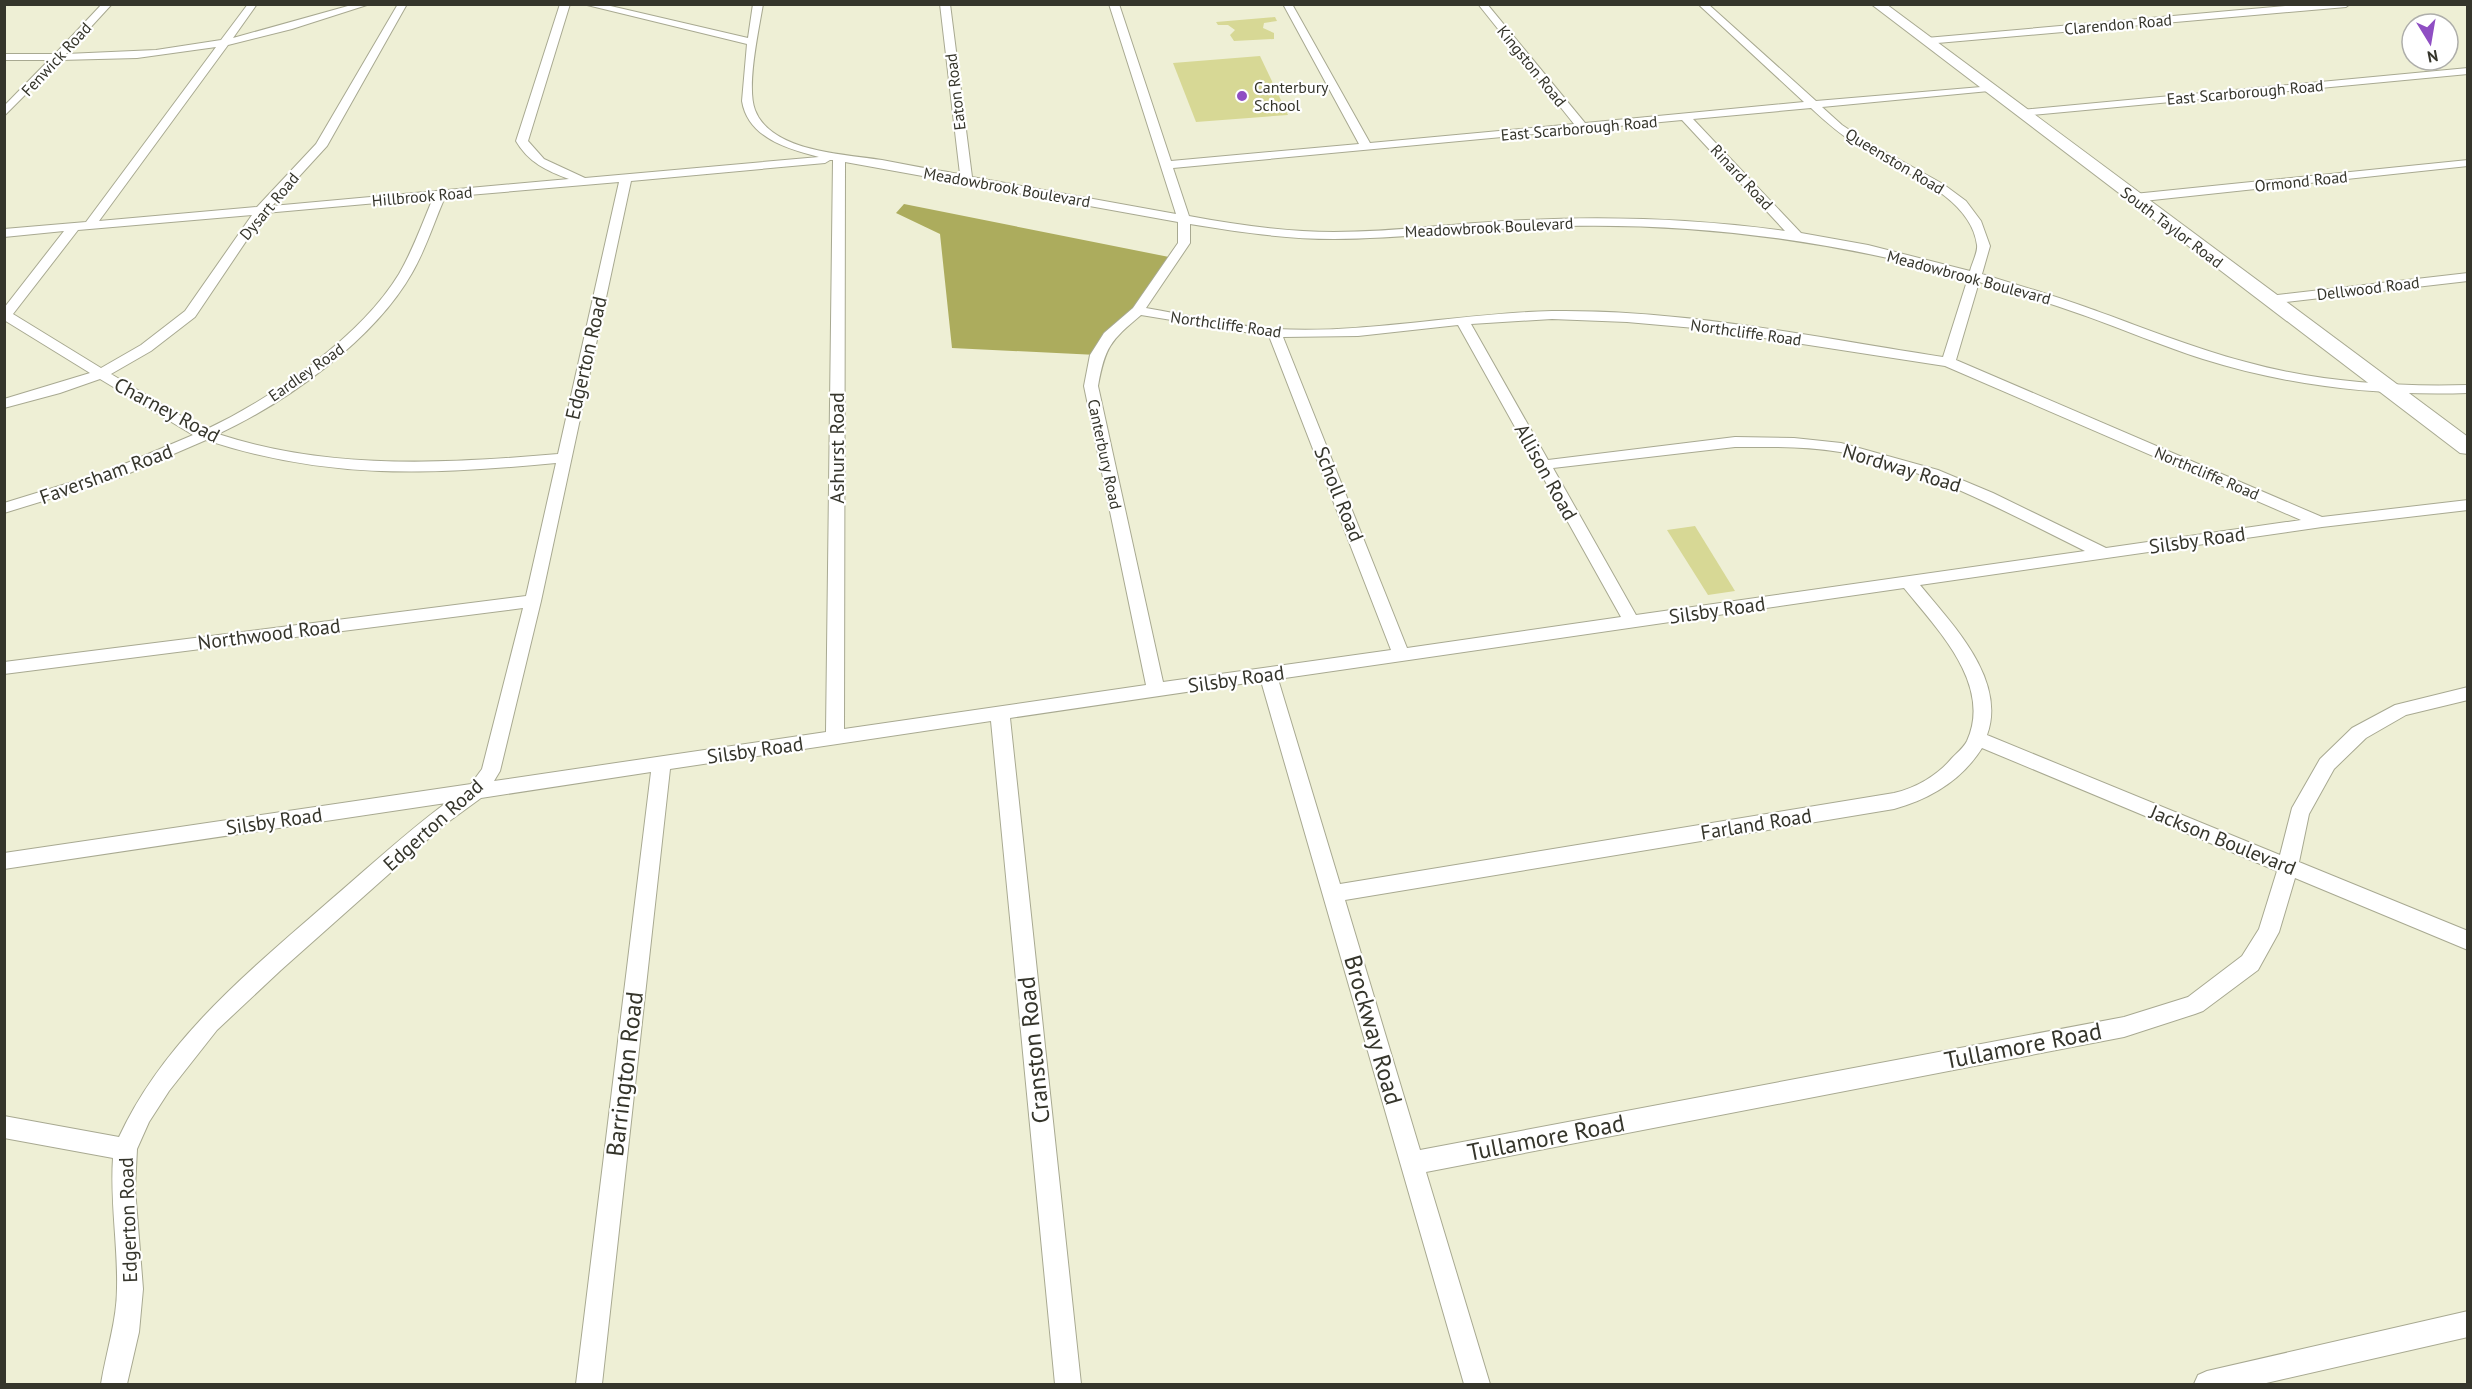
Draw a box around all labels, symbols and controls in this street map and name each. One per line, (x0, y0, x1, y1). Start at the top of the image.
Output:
street label: Clarendon Road (2063, 9, 2173, 39)
north arrow (2400, 12, 2460, 72)
street label: Fenwick Road (17, 18, 95, 100)
street label: Kingston Road (1493, 21, 1571, 111)
text: N (2426, 46, 2440, 68)
street label: Eaton Road (940, 52, 970, 132)
street label: East Scarborough Road (2166, 75, 2324, 109)
place label: Canterbury School (1254, 77, 1329, 115)
marker: Canterbury School (1235, 89, 1249, 103)
street label: East Scarborough Road (1500, 111, 1658, 145)
street label: Queenston Road (1842, 124, 1948, 198)
street label: Rinard Road (1706, 140, 1778, 214)
street label: Meadowbrook Boulevard (922, 162, 1092, 212)
street label: Ormond Road (2253, 166, 2349, 196)
street label: Dysart Road (235, 168, 303, 244)
street label: Hillbrook Road (371, 182, 473, 210)
street label: South Taylor Road (2117, 182, 2227, 272)
street label: Meadowbrook Boulevard (1404, 213, 1574, 241)
street label: Meadowbrook Boulevard (1885, 245, 2053, 309)
street label: Dellwood Road (2315, 272, 2421, 304)
street label: Edgerton Road (559, 294, 613, 422)
street label: Northcliffe Road (1169, 306, 1283, 342)
street label: Northcliffe Road (1689, 314, 1803, 350)
street label: Eardley Road (264, 339, 348, 405)
street label: Charney Road (110, 371, 224, 449)
street label: Ashurst Road (824, 392, 850, 504)
street label: Canterbury Road (1084, 397, 1126, 511)
street label: Allison Road (1509, 419, 1583, 525)
street label: Faversham Road (36, 438, 176, 510)
street label: Nordway Road (1840, 438, 1964, 498)
street label: Scholl Road (1308, 442, 1370, 546)
street label: Northcliffe Road (2152, 442, 2262, 504)
street label: Silsby Road (2147, 520, 2247, 560)
street label: Silsby Road (1667, 590, 1767, 630)
street label: Northwood Road (196, 612, 342, 656)
street label: Silsby Road (1186, 659, 1286, 699)
street label: Silsby Road (705, 730, 805, 770)
street label: Edgerton Road (378, 773, 488, 877)
street label: Jackson Boulevard (2145, 798, 2300, 881)
street label: Silsby Road (224, 801, 324, 841)
street label: Farland Road (1699, 802, 1813, 846)
street label: Brockway Road (1337, 951, 1410, 1108)
street label: Cranston Road (1010, 975, 1057, 1125)
street label: Barrington Road (599, 990, 650, 1158)
street label: Tullamore Road (1942, 1015, 2104, 1076)
street label: Tullamore Road (1465, 1107, 1627, 1168)
street label: Edgerton Road (113, 1157, 143, 1283)

